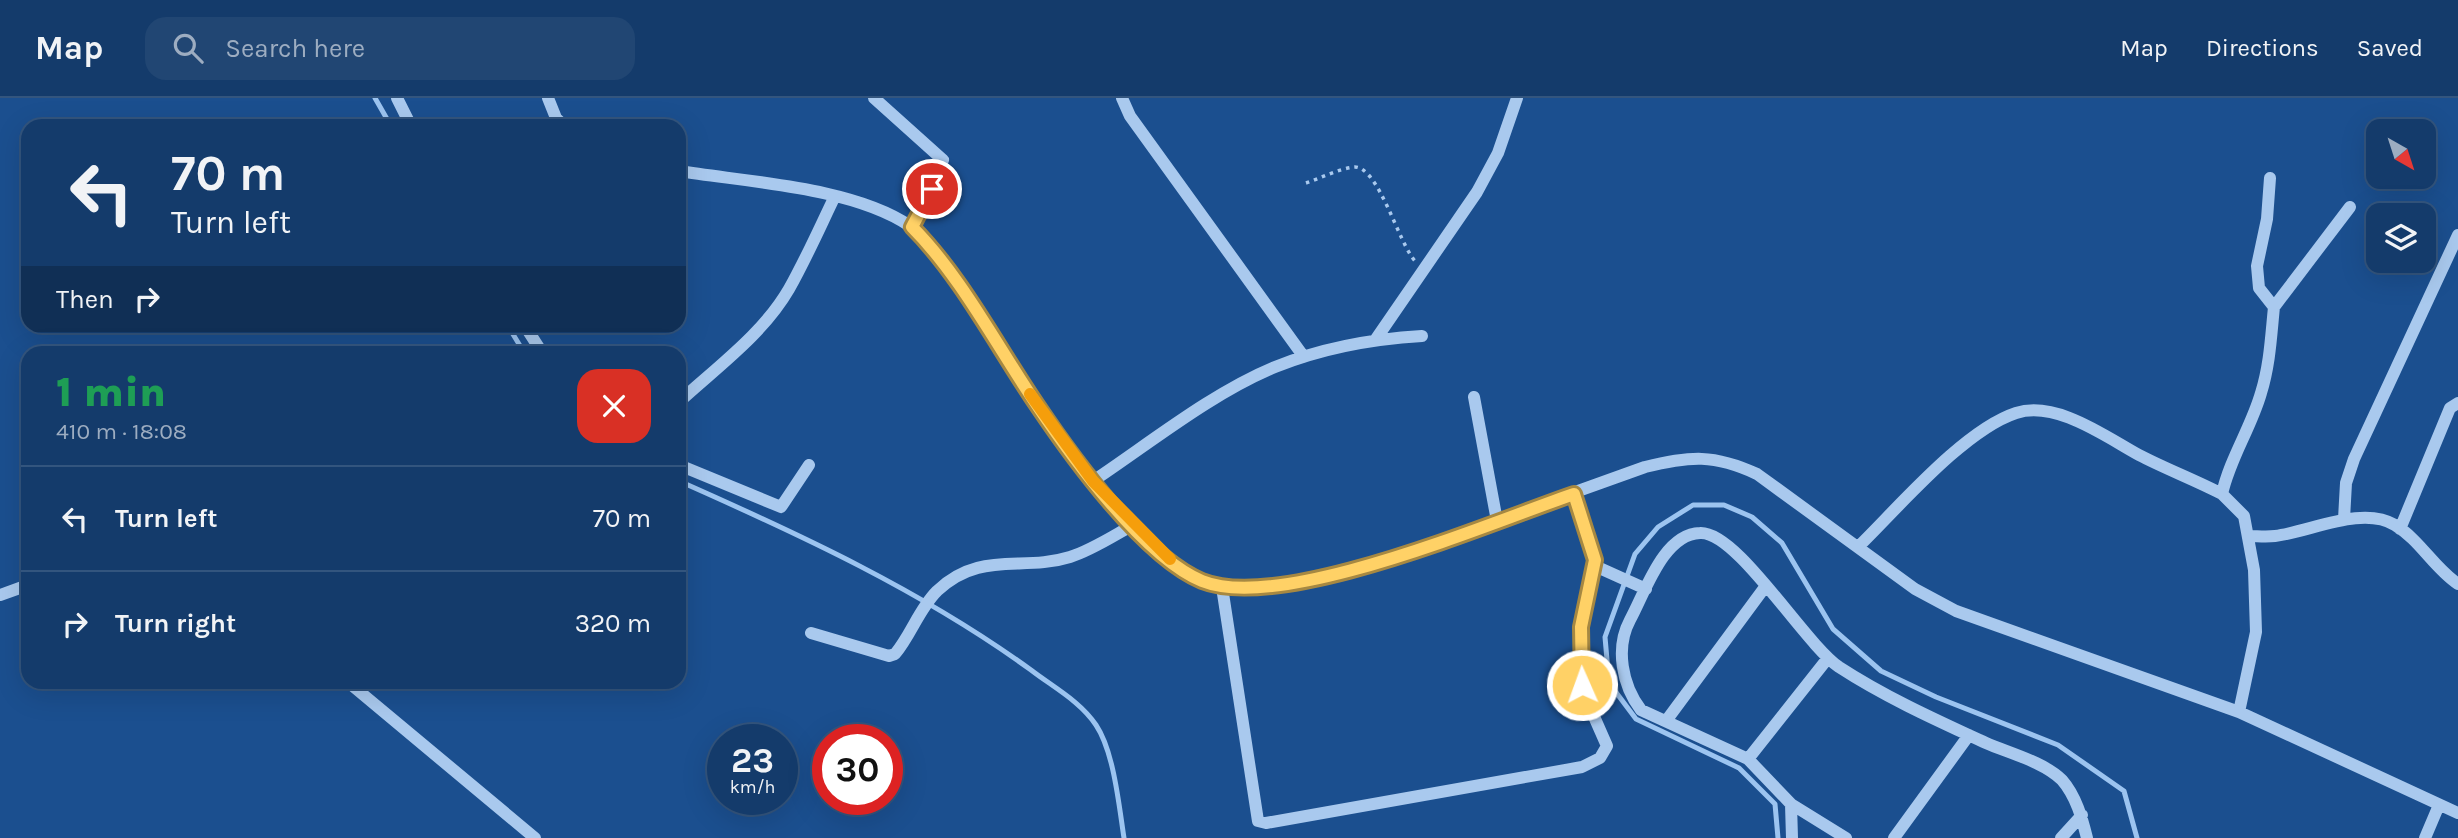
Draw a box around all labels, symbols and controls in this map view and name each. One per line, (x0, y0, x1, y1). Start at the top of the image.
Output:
search box (145, 17, 635, 80)
text: Map (35, 29, 103, 67)
icon: search (169, 29, 207, 67)
text: Search here (225, 33, 365, 64)
text: Map (2120, 34, 2168, 62)
text: Directions (2206, 34, 2319, 62)
text: Saved (2357, 34, 2423, 62)
north arrow (2366, 119, 2436, 189)
map controls (2366, 119, 2436, 273)
text: 70 m (171, 145, 285, 202)
icon: left (56, 147, 147, 238)
pin (902, 159, 962, 219)
icon: arrive (913, 170, 951, 208)
button: layers (2366, 203, 2436, 273)
text: Turn left (171, 204, 291, 241)
icon: right (128, 280, 166, 318)
text: Then (56, 284, 114, 315)
text: 1 min (56, 367, 166, 417)
button: close (577, 369, 651, 443)
text: 410 m · 18:08 (56, 418, 187, 445)
icon: left (56, 500, 94, 538)
text: Turn left (115, 503, 217, 534)
text: 70 m (593, 503, 651, 534)
icon: right (56, 605, 94, 643)
text: Turn right (115, 608, 236, 639)
text: 320 m (575, 608, 651, 639)
position arrow (1545, 648, 1619, 722)
speed limit sign: 30 (812, 724, 903, 815)
text: 23 (731, 740, 774, 781)
text: km/h (730, 776, 775, 798)

